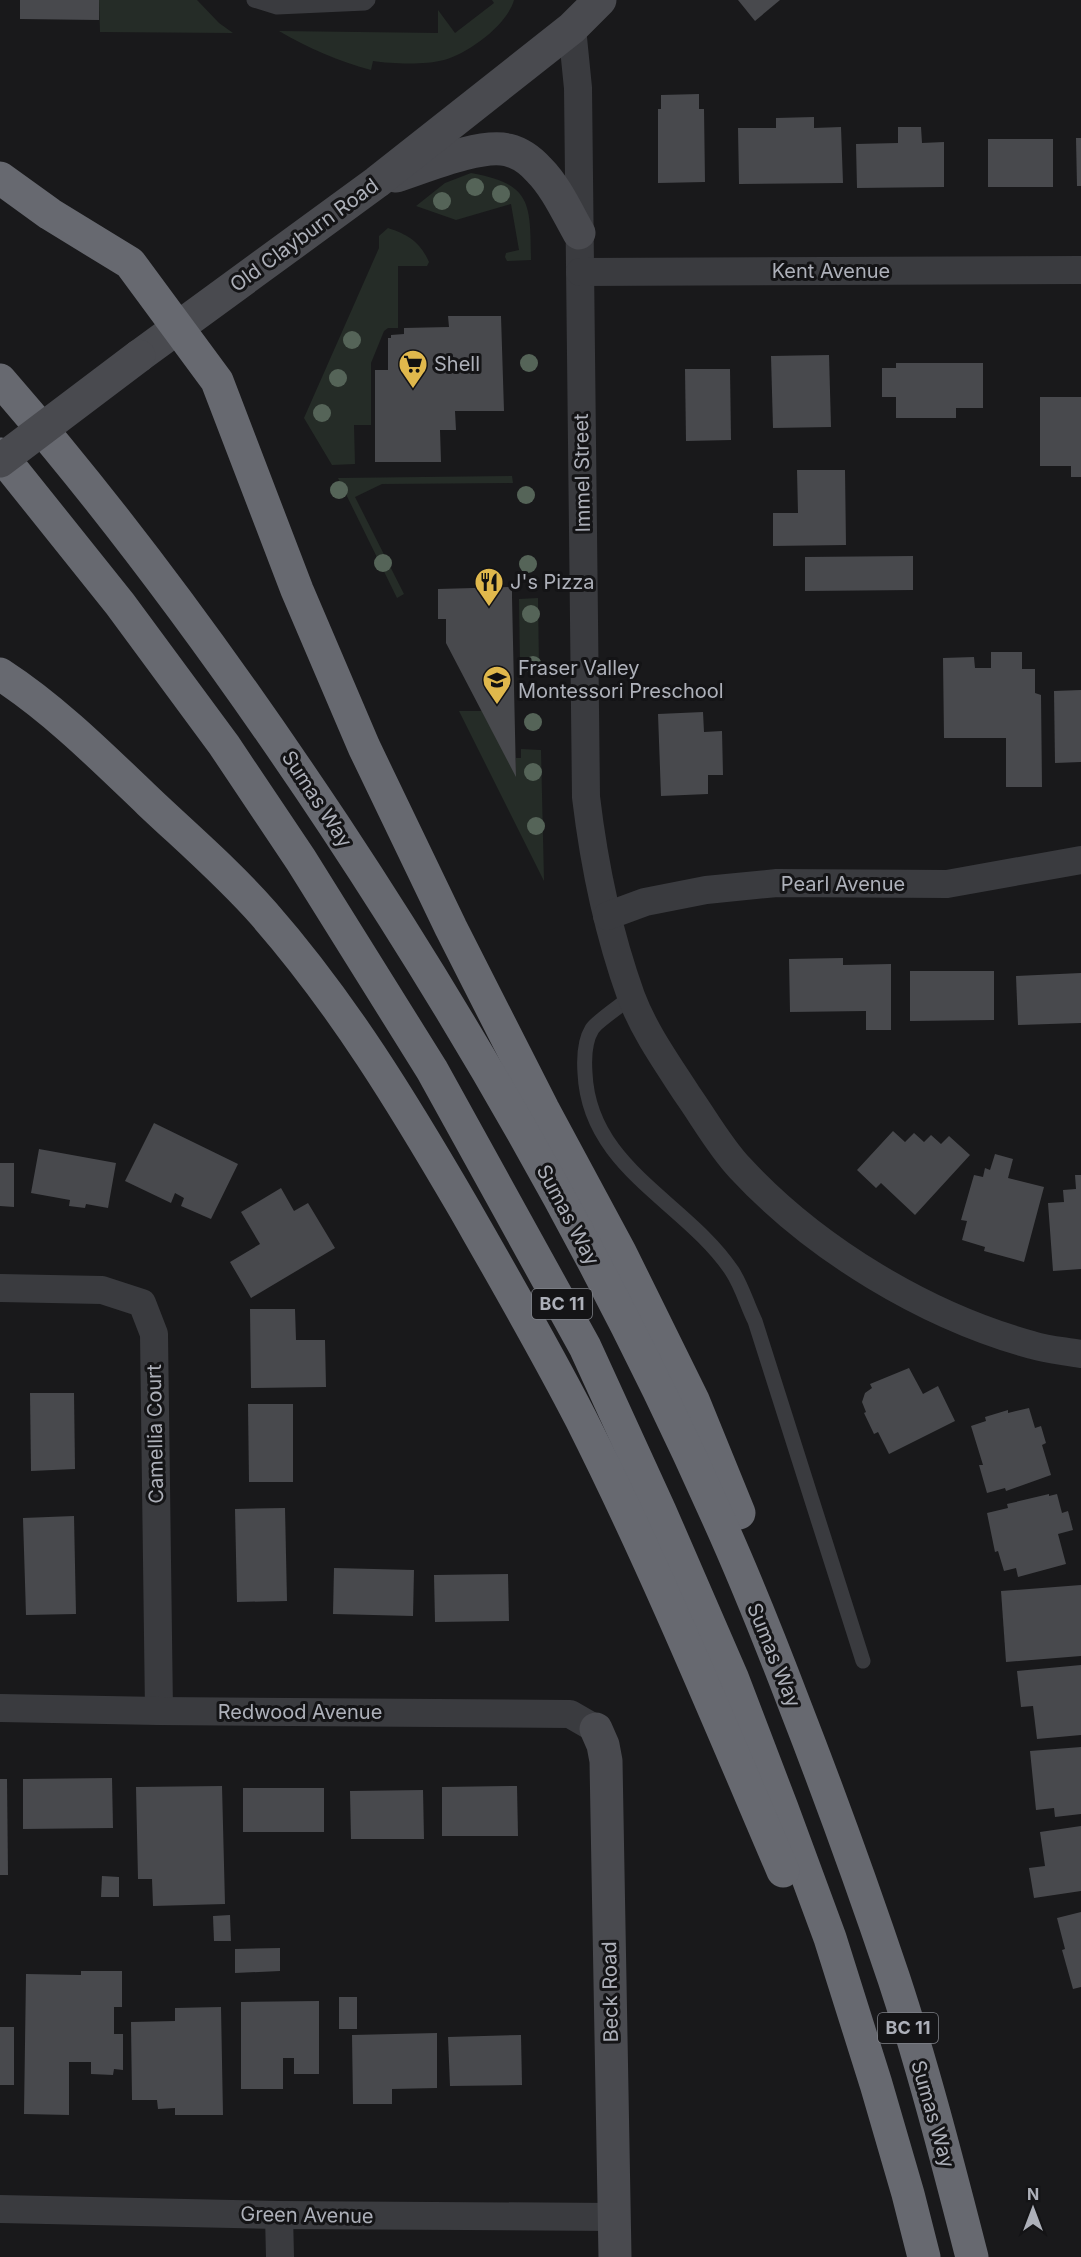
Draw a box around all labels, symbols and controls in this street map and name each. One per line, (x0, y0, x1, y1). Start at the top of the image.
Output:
street label: Old Clayburn Road (225, 173, 383, 297)
street label: Kent Avenue (772, 259, 890, 283)
supermarket icon: Shell (397, 348, 429, 390)
place label: Shell (434, 352, 480, 376)
street label: Immel Street (569, 413, 595, 533)
restaurant icon: J's Pizza (473, 566, 505, 608)
place label: J's Pizza (510, 570, 595, 594)
place label: Fraser Valley Montessori Preschool (518, 656, 724, 703)
school or university icon: Fraser Valley Montessori Preschool (481, 664, 513, 706)
street label: Sumas Way (277, 746, 357, 852)
street label: Pearl Avenue (781, 872, 905, 896)
street label: Sumas Way (531, 1161, 605, 1269)
road number: BC 11 (532, 1289, 592, 1319)
street label: Camellia Court (142, 1364, 168, 1504)
street label: Sumas Way (742, 1599, 806, 1711)
street label: Redwood Avenue (218, 1700, 382, 1724)
street label: Beck Road (597, 1941, 623, 2043)
road number: BC 11 (878, 2013, 938, 2043)
street label: Sumas Way (906, 2058, 960, 2170)
north arrow (1003, 2179, 1063, 2239)
text: N (1027, 2184, 1039, 2204)
street label: Green Avenue (240, 2202, 374, 2228)

